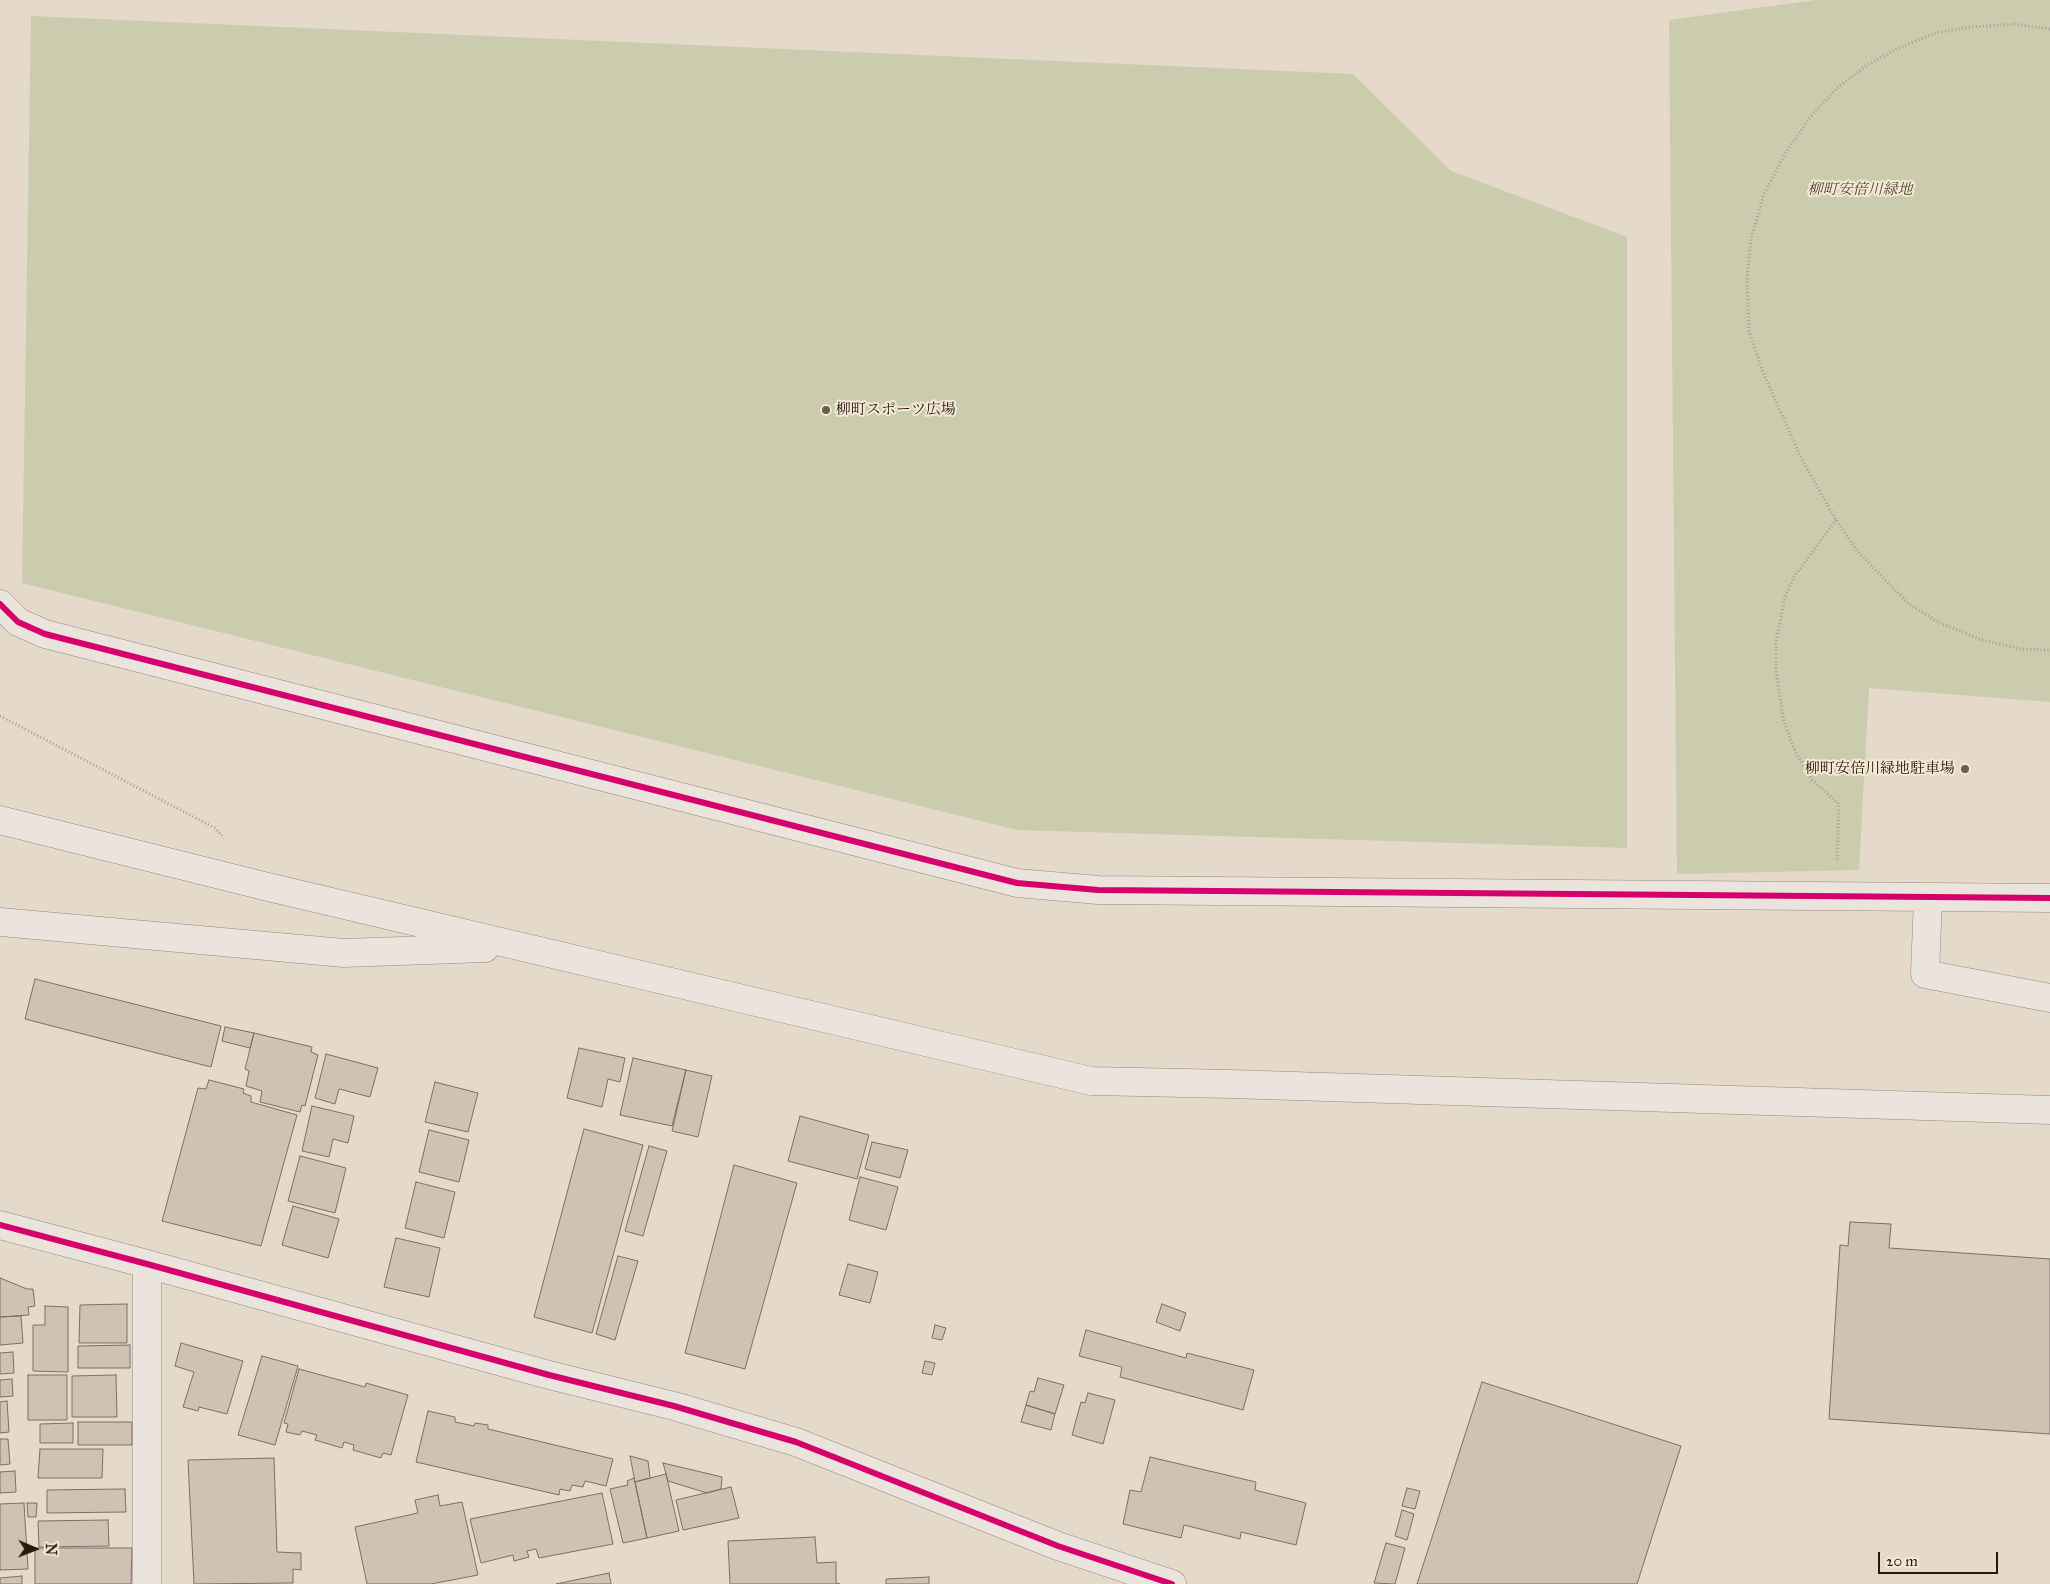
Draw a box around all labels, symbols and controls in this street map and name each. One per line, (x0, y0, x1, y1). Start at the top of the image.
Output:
park label: 柳町安倍川緑地 (1808, 181, 1912, 199)
place label: 柳町スポーツ広場 (836, 401, 956, 419)
marker: 柳町スポーツ広場 (820, 404, 832, 416)
place label: 柳町安倍川緑地駐車場 (1805, 760, 1955, 778)
marker: 柳町安倍川緑地駐車場 (1959, 763, 1971, 775)
north arrow (10, 1524, 60, 1574)
scale bar (1880, 1542, 2000, 1574)
text: N (42, 1543, 59, 1555)
text: 20 m (1886, 1552, 1918, 1570)

